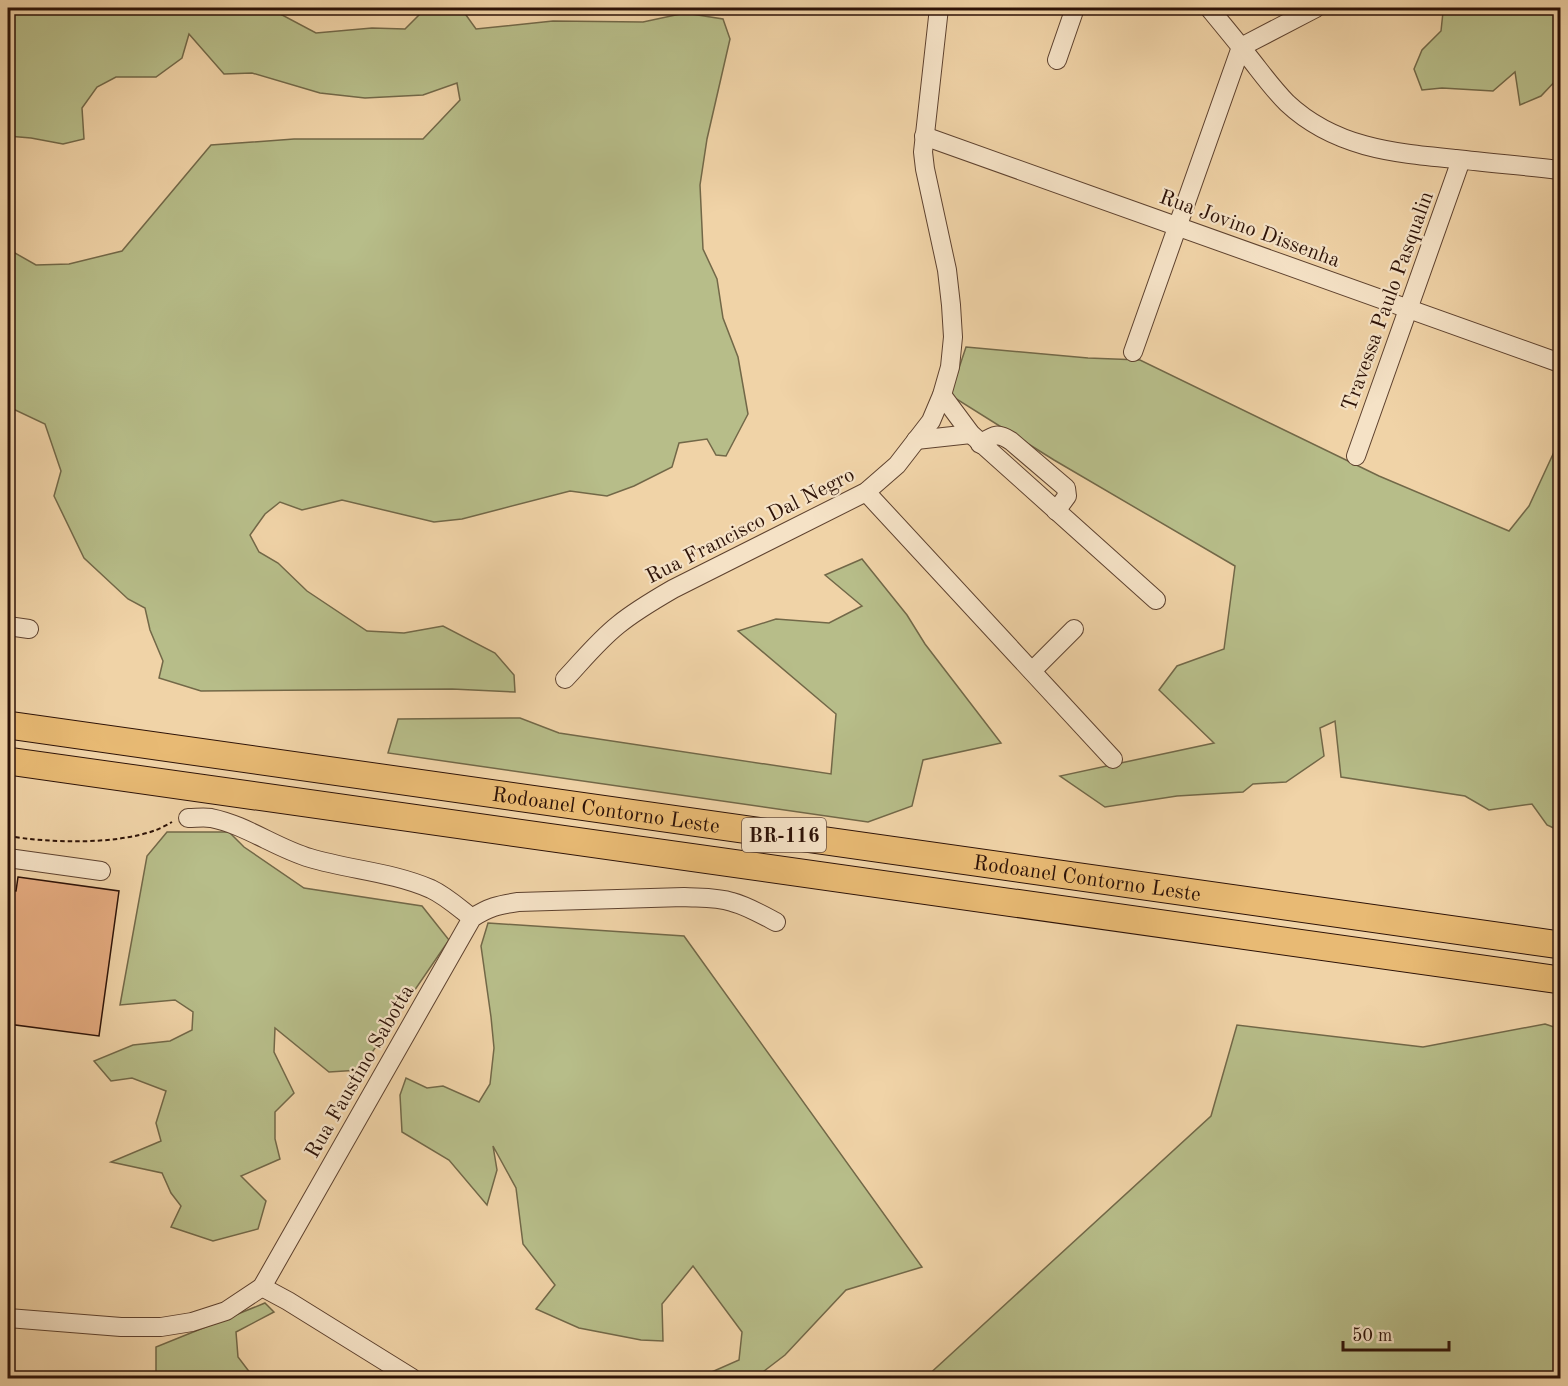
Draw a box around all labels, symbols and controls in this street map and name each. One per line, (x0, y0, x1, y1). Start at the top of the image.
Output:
street label: Rua Jovino Dissenha (1156, 187, 1343, 272)
street label: Travessa Paulo Pasqualin (1339, 189, 1438, 414)
street label: Rua Francisco Dal Negro (643, 465, 858, 588)
street label: Rodoanel Contorno Leste (491, 785, 721, 838)
road number: BR-116 (742, 818, 826, 852)
street label: Rodoanel Contorno Leste (972, 853, 1202, 906)
street label: Rua Faustino Sabotta (302, 981, 418, 1162)
scale bar (1343, 1314, 1450, 1352)
text: 50 m (1352, 1327, 1392, 1345)

